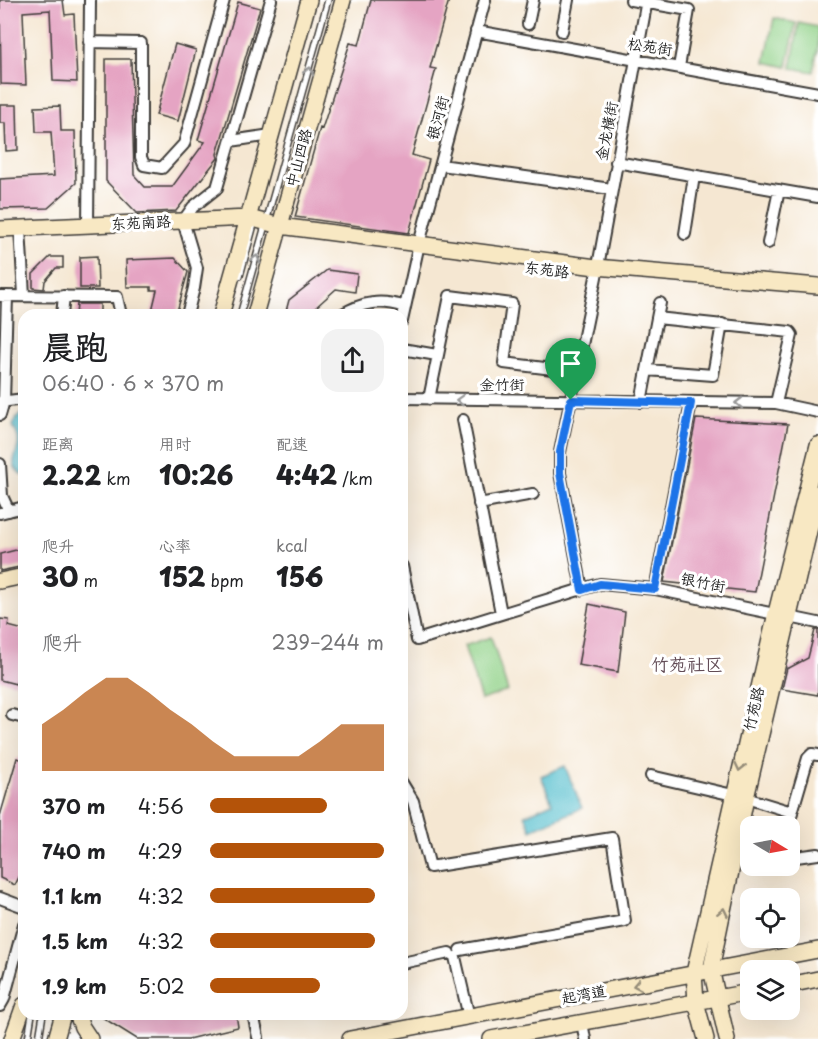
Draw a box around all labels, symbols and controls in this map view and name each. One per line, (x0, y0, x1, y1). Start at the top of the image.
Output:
street label: 松苑街 (626, 31, 674, 60)
one-way arrow (301, 66, 314, 76)
street label: 银河街 (420, 93, 453, 142)
street label: 金龙横街 (589, 99, 623, 162)
street label: 中山四路 (279, 126, 316, 190)
street label: 东苑南路 (110, 208, 171, 235)
one-way arrow (249, 254, 262, 264)
street label: 东苑路 (523, 254, 571, 283)
text: 晨跑 (42, 320, 108, 370)
button: share (321, 329, 384, 392)
pin (545, 338, 596, 400)
icon: arrive (554, 347, 587, 380)
text: 06:40 · 6 × 370 m (42, 368, 224, 398)
street label: 金竹街 (479, 372, 525, 395)
one-way arrow (456, 394, 465, 406)
one-way arrow (735, 397, 744, 409)
text: 距离 (42, 431, 74, 455)
text: 用时 (159, 431, 191, 455)
text: 配速 (276, 431, 308, 455)
text: 2.22 (42, 455, 101, 494)
text: 10:26 (159, 455, 234, 494)
text: 4:42 (276, 455, 337, 494)
text: km (101, 466, 131, 490)
text: /km (337, 466, 373, 490)
text: 爬升 (42, 533, 74, 557)
text: 心率 (159, 533, 191, 557)
text: kcal (276, 533, 308, 557)
text: 30 (42, 557, 78, 596)
text: 152 (159, 557, 206, 596)
text: 156 (276, 557, 323, 596)
street label: 银竹街 (679, 566, 728, 597)
text: m (78, 568, 98, 592)
text: bpm (206, 568, 244, 592)
text: 爬升 (42, 627, 82, 657)
text: 239–244 m (272, 627, 384, 657)
district label: 竹苑社区 (651, 650, 723, 677)
street label: 竹苑路 (736, 684, 769, 733)
one-way arrow (734, 762, 747, 772)
text: 370 m (42, 791, 106, 821)
text: 4:56 (138, 791, 184, 821)
north arrow (740, 816, 800, 876)
map controls (740, 816, 800, 1020)
text: 740 m (42, 836, 106, 866)
text: 4:29 (138, 836, 182, 866)
text: 1.1 km (42, 881, 102, 911)
text: 4:32 (138, 881, 184, 911)
button: locate (740, 888, 800, 948)
one-way arrow (716, 907, 729, 917)
text: 1.5 km (42, 926, 108, 956)
text: 4:32 (138, 926, 184, 956)
button: layers (740, 960, 800, 1020)
text: 1.9 km (42, 971, 107, 1001)
text: 5:02 (138, 971, 185, 1001)
street label: 起湾道 (559, 978, 608, 1009)
one-way arrow (632, 978, 642, 991)

